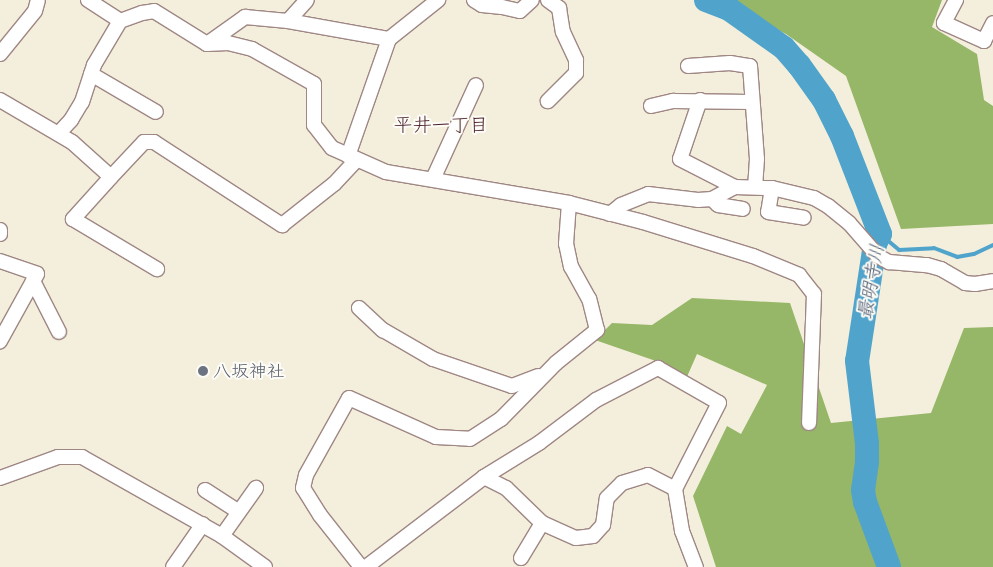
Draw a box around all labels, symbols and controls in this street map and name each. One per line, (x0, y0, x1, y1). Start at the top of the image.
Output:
district label: 平井一丁目 (394, 114, 488, 136)
water label: 最明寺川 (853, 243, 889, 321)
place label: 八坂神社 (213, 360, 285, 382)
marker: 八坂神社 (197, 365, 209, 377)

